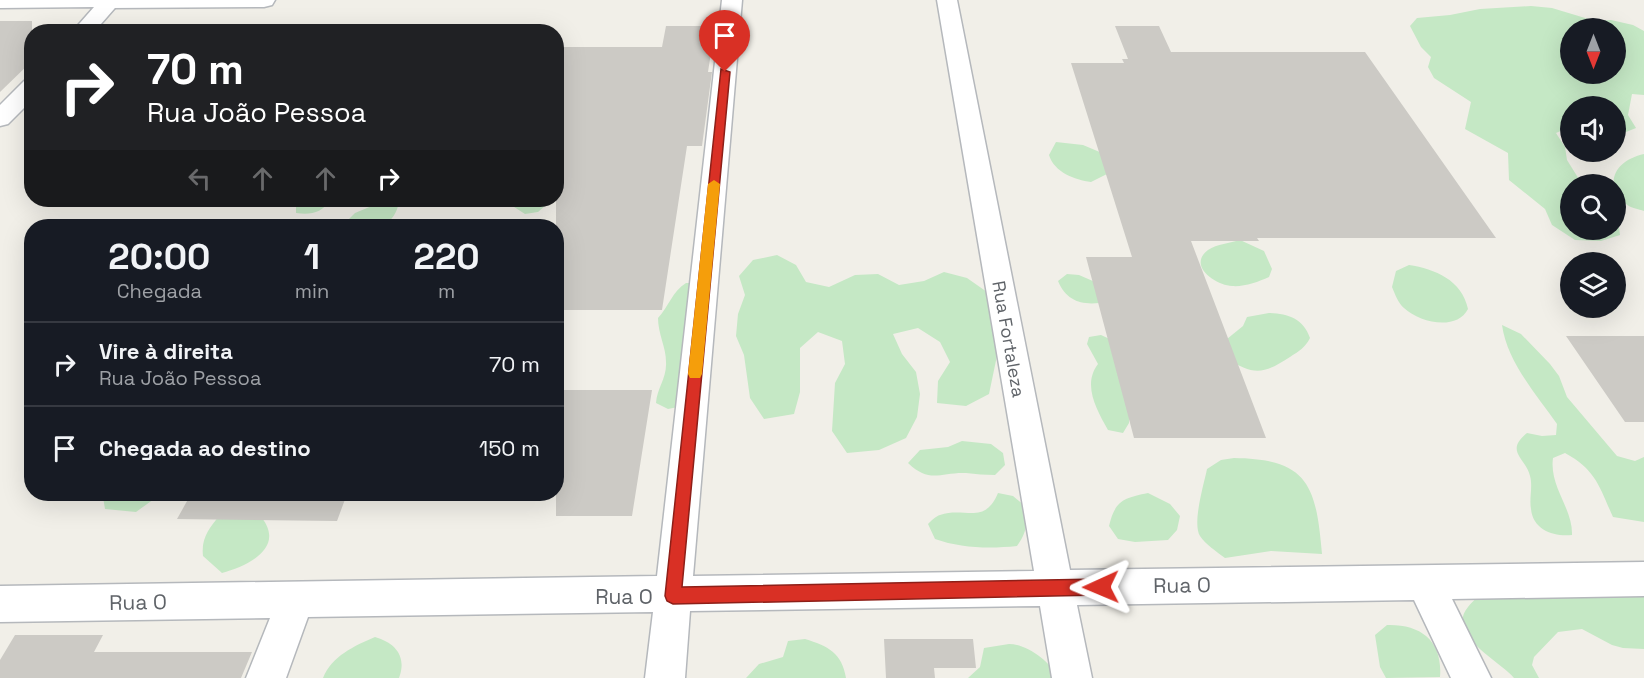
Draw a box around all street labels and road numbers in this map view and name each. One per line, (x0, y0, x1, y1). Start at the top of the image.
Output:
street label: Rua Fortaleza (987, 279, 1031, 399)
street label: Rua O (1153, 571, 1211, 599)
street label: Rua O (595, 583, 653, 610)
street label: Rua O (109, 588, 167, 616)

